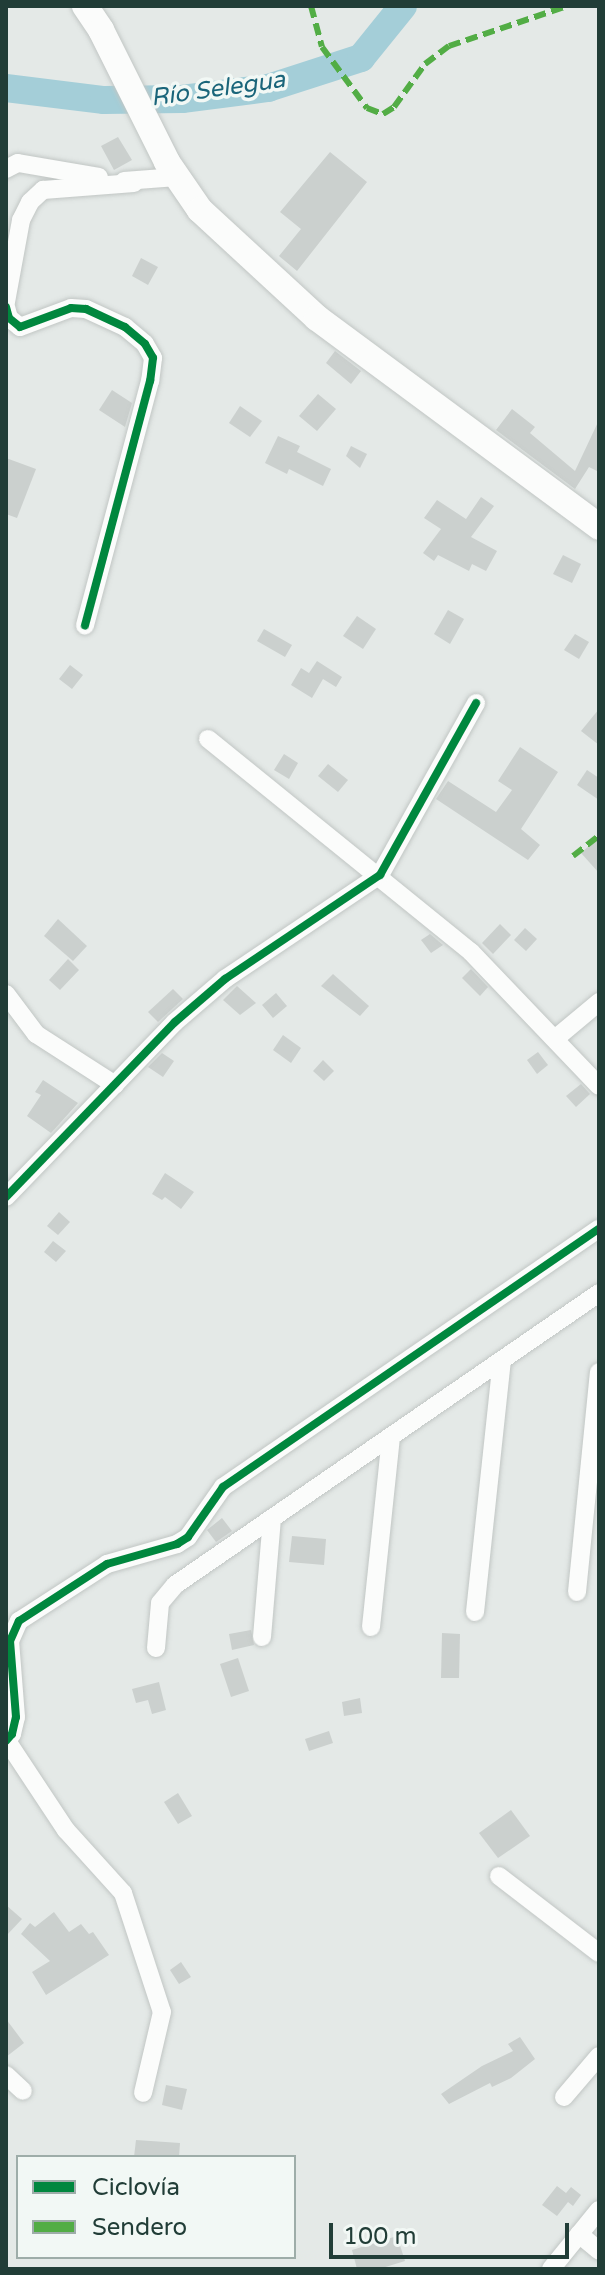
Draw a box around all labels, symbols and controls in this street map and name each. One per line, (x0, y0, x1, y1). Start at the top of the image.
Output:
water label: Río Selegua (149, 65, 287, 113)
legend (16, 2155, 296, 2259)
text: Ciclovía (92, 2173, 180, 2202)
scale bar (333, 2207, 573, 2257)
text: Sendero (92, 2213, 187, 2242)
text: 100 m (343, 2222, 417, 2251)

